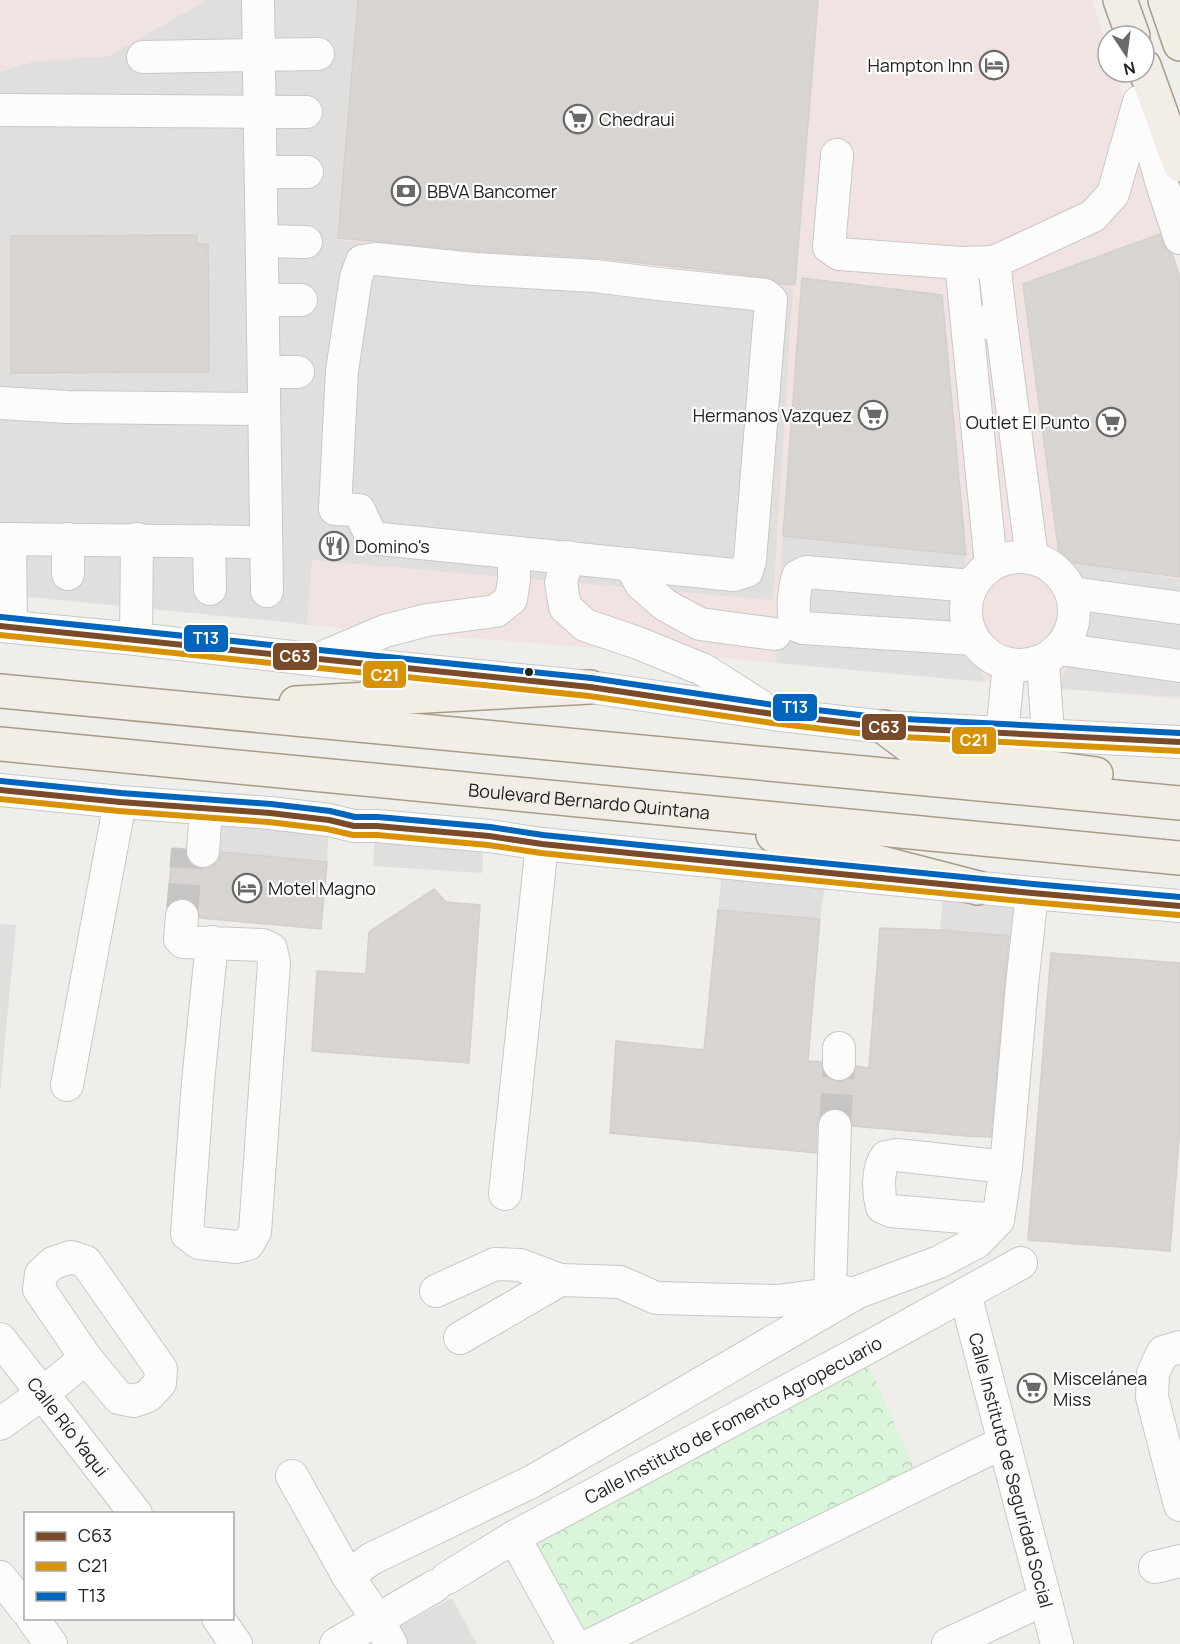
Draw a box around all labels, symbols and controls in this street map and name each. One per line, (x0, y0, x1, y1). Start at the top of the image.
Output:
north arrow (1096, 24, 1156, 84)
hotel icon: Hampton Inn (978, 49, 1010, 81)
place label: Hampton Inn (867, 53, 973, 77)
text: N (1121, 57, 1137, 81)
supermarket icon: Chedraui (562, 103, 594, 135)
place label: Chedraui (599, 107, 675, 131)
bank icon: BBVA Bancomer (390, 175, 422, 207)
place label: BBVA Bancomer (427, 179, 558, 203)
supermarket icon: Hermanos Vazquez (857, 399, 889, 431)
place label: Hermanos Vazquez (693, 403, 852, 427)
supermarket icon: Outlet El Punto (1095, 406, 1127, 438)
place label: Outlet El Punto (966, 410, 1090, 434)
restaurant icon: Domino's (318, 530, 350, 562)
place label: Domino's (355, 534, 430, 558)
line badge: T13 (183, 624, 229, 653)
text: T13 (193, 627, 219, 649)
line badge: C63 (272, 642, 318, 671)
text: C63 (279, 645, 311, 667)
line badge: C21 (362, 660, 407, 689)
text: C21 (371, 664, 399, 686)
unlabelled marker (523, 666, 535, 678)
line badge: T13 (772, 693, 818, 722)
text: T13 (782, 696, 808, 718)
line badge: C63 (861, 713, 907, 741)
text: C63 (868, 716, 900, 738)
line badge: C21 (951, 726, 997, 755)
text: C21 (960, 729, 988, 751)
street label: Boulevard Bernardo Quintana (467, 777, 711, 825)
hotel icon: Motel Magno (231, 872, 263, 904)
place label: Motel Magno (268, 876, 376, 900)
street label: Calle Instituto de Fomento Agropecuario (580, 1330, 886, 1509)
street label: Calle Instituto de Seguridad Social (964, 1330, 1059, 1610)
place label: Miscelánea Miss (1053, 1366, 1147, 1411)
street label: Calle Río Yaqui (22, 1372, 114, 1481)
supermarket icon: Miscelánea Miss (1016, 1372, 1048, 1404)
legend (24, 1512, 234, 1620)
text: C63 (78, 1523, 112, 1547)
text: C21 (78, 1553, 108, 1577)
text: T13 (78, 1583, 106, 1607)

